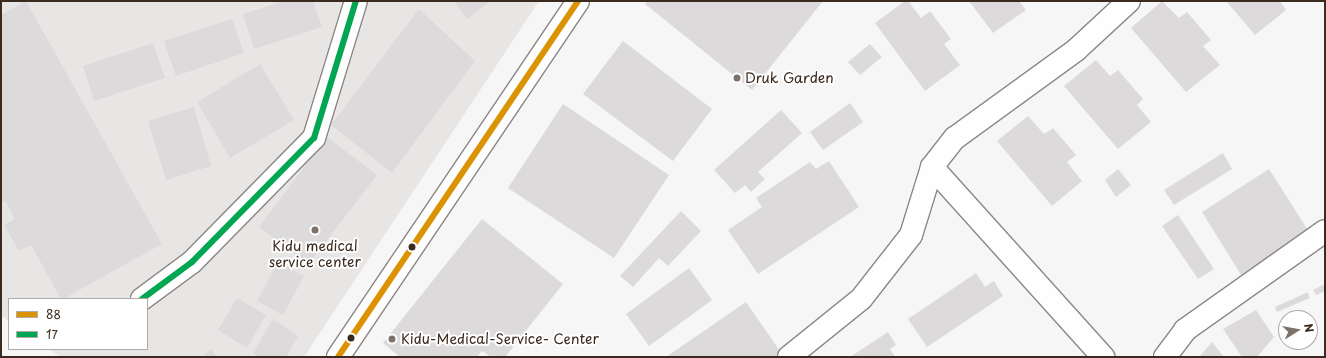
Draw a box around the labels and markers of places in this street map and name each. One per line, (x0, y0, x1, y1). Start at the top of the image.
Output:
place label: Druk Garden (745, 70, 833, 86)
marker: Druk Garden (732, 73, 742, 83)
marker: Kidu medical service center (309, 224, 321, 236)
place label: Kidu medical service center (269, 238, 361, 270)
unlabelled marker (407, 242, 417, 252)
place label: Kidu-Medical-Service- Center (401, 331, 600, 347)
unlabelled marker (346, 333, 356, 343)
marker: Kidu-Medical-Service- Center (386, 333, 398, 345)

